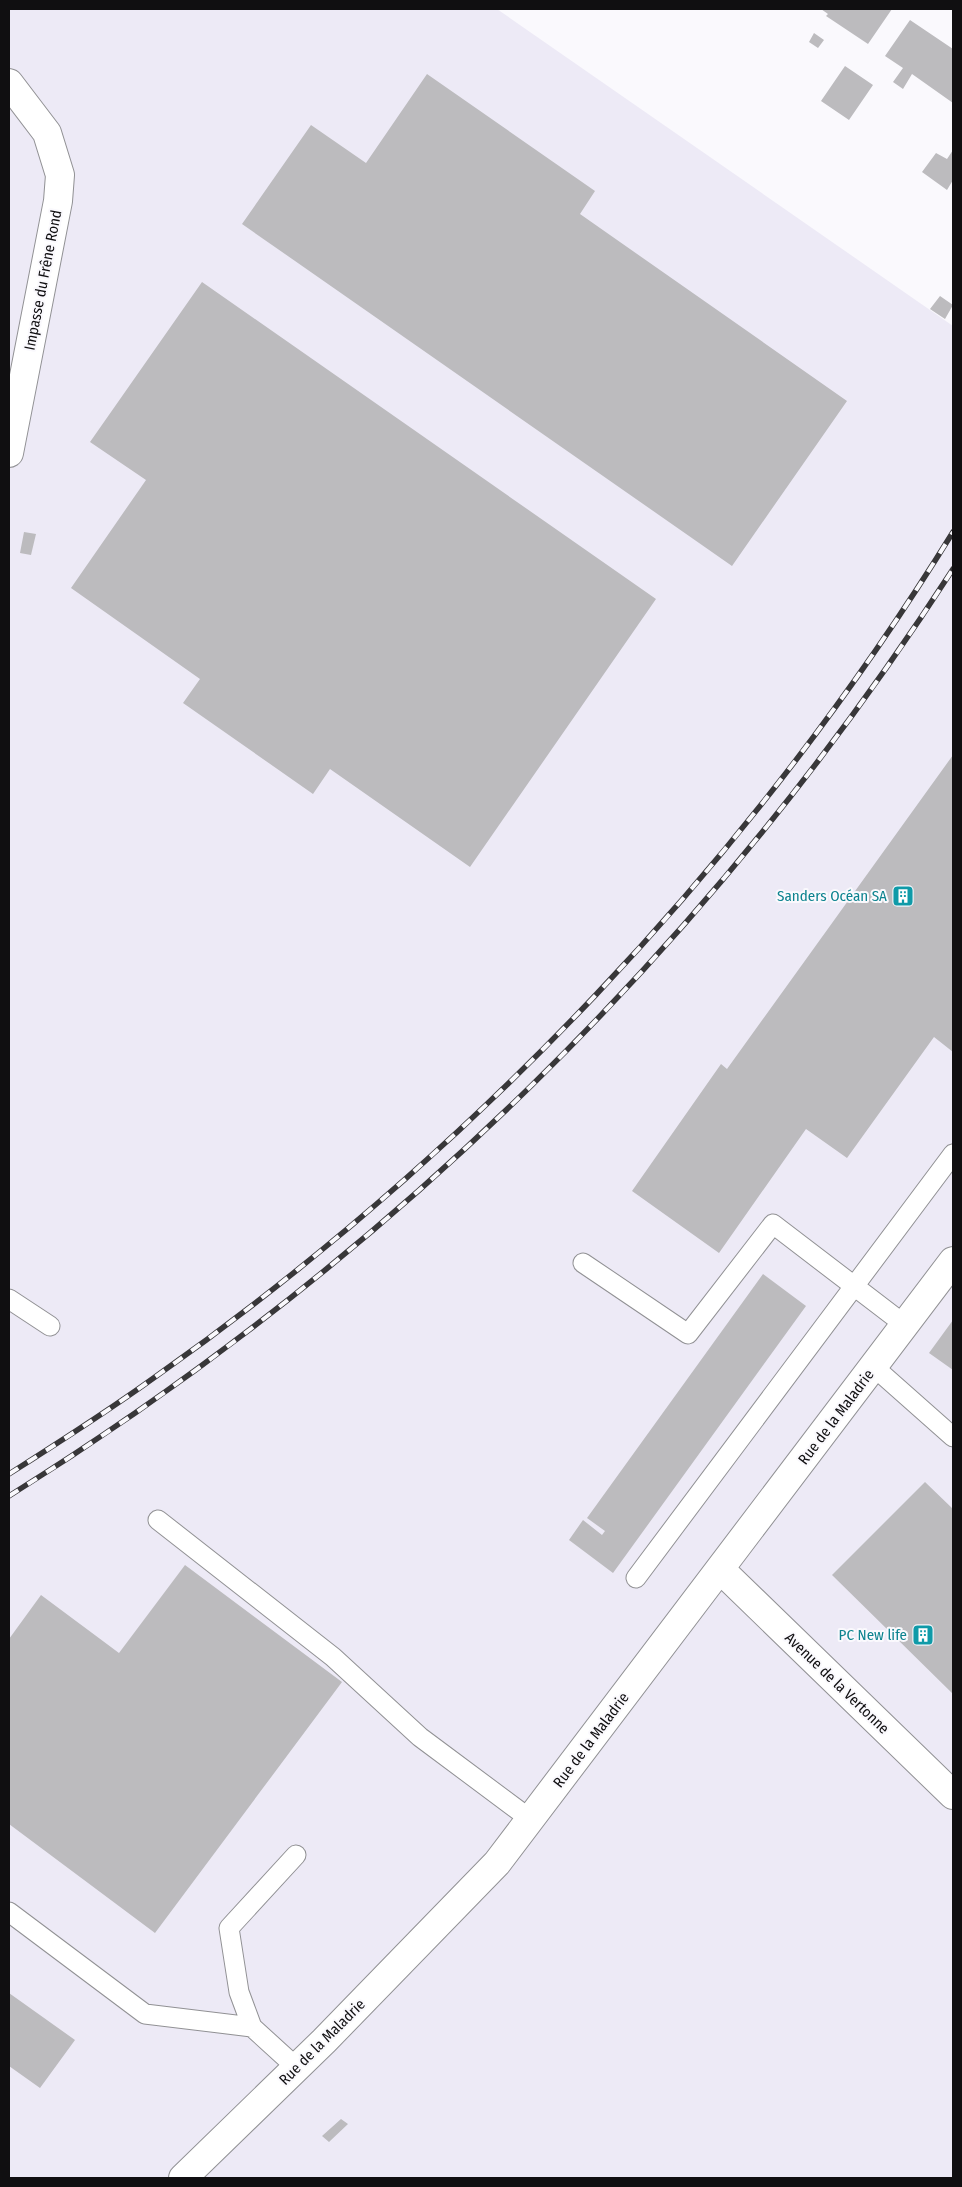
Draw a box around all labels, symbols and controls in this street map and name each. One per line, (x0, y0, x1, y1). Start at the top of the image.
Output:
street label: Impasse du Frêne Rond (21, 208, 65, 352)
building icon: Sanders Océan SA (891, 884, 915, 908)
place label: Sanders Océan SA (777, 887, 887, 905)
street label: Rue de la Maladrie (794, 1366, 878, 1468)
building icon: PC New life (911, 1623, 935, 1647)
place label: PC New life (839, 1626, 907, 1644)
street label: Avenue de la Vertonne (781, 1629, 893, 1737)
street label: Rue de la Maladrie (549, 1689, 633, 1791)
street label: Rue de la Maladrie (275, 1995, 369, 2089)

